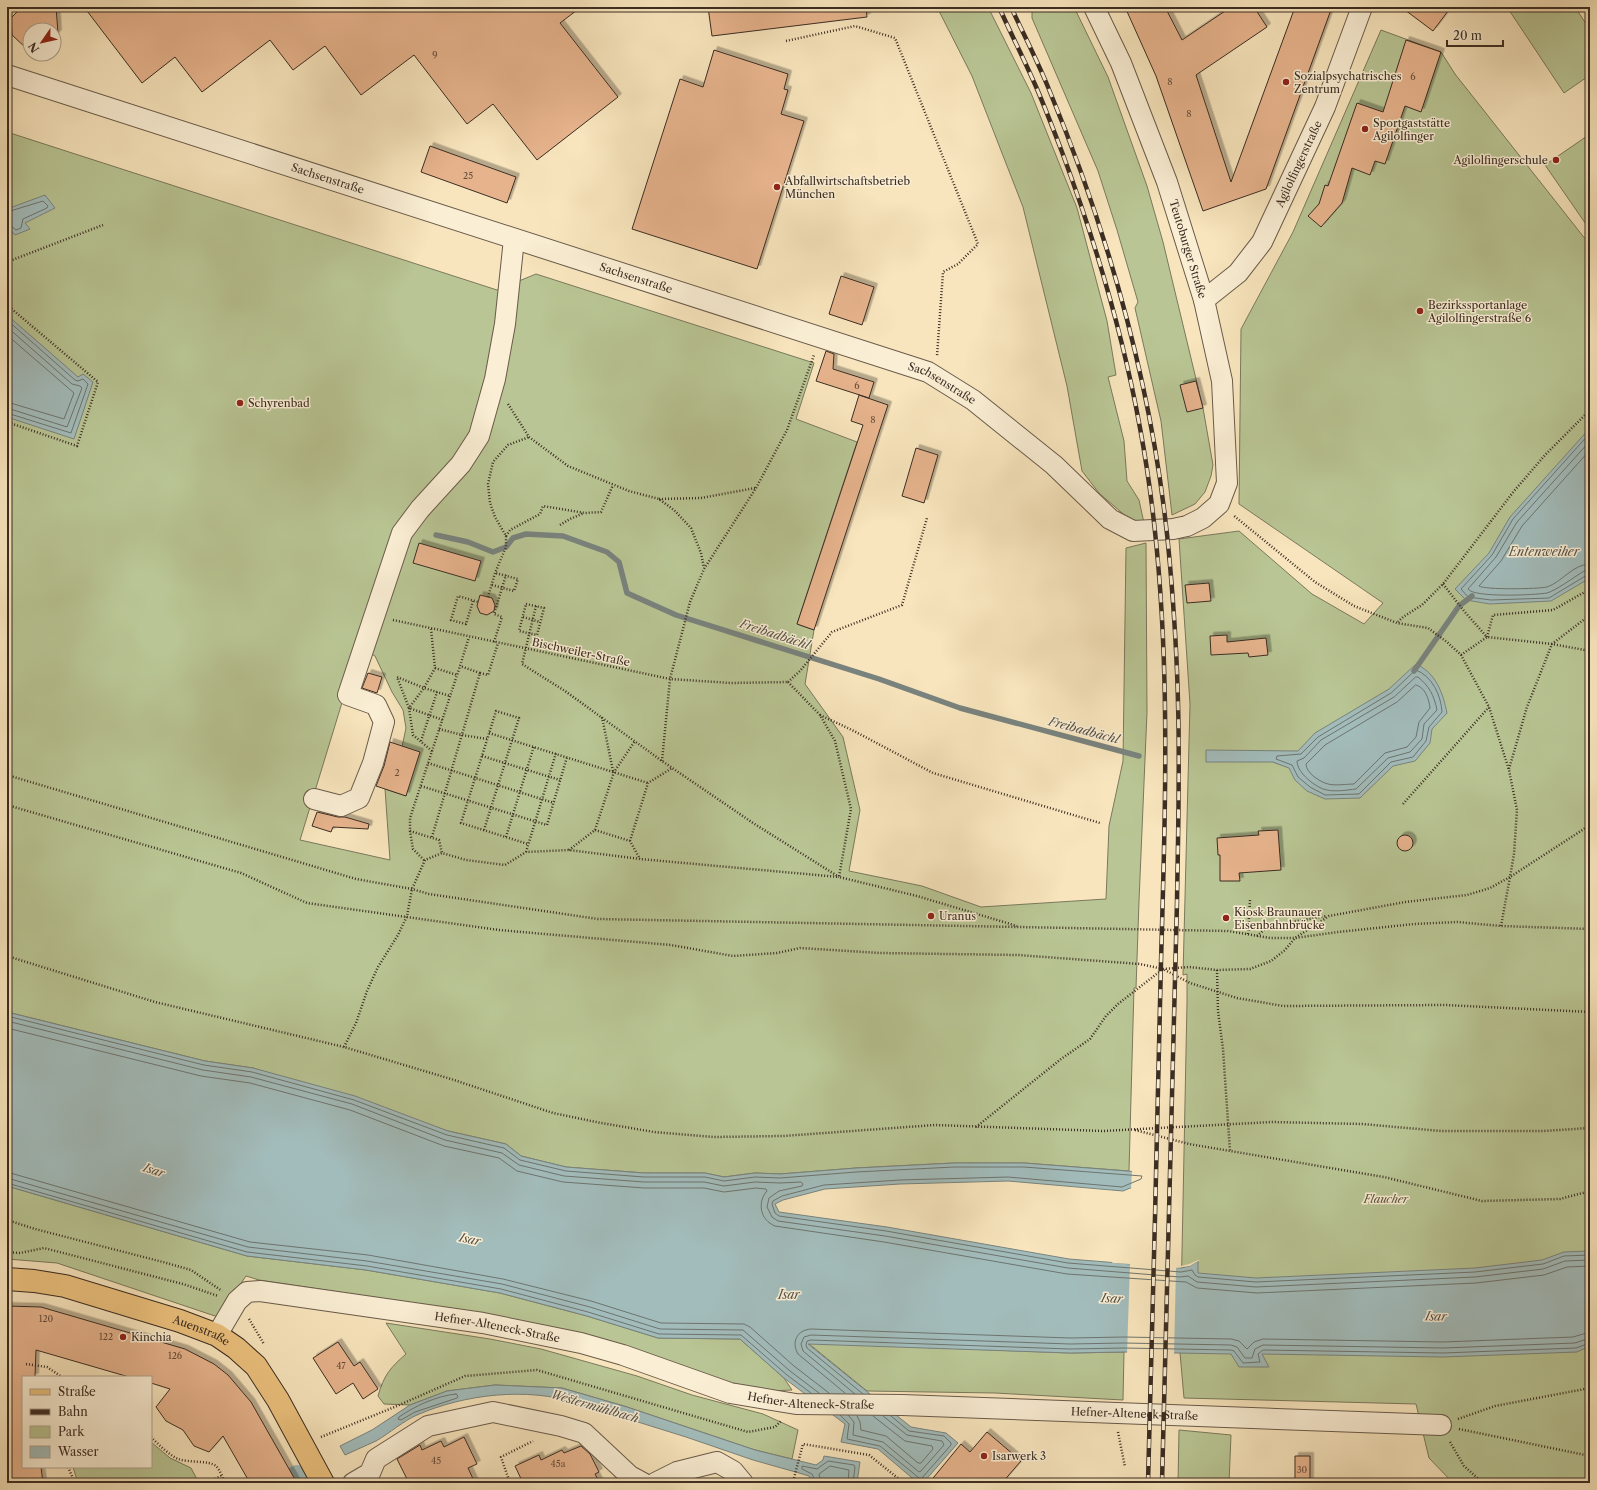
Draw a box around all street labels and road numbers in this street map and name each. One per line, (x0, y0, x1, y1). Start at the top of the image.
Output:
street label: Agilolfingerstraße (1272, 118, 1325, 210)
street label: Sachsenstraße (290, 160, 366, 197)
street label: Teutoburger Straße (1166, 198, 1210, 300)
street label: Sachsenstraße (598, 260, 674, 296)
street label: Sachsenstraße (906, 359, 979, 407)
street label: Bischweiler-Straße (531, 635, 631, 669)
street label: Hefner-Alteneck-Straße (434, 1309, 561, 1346)
street label: Auenstraße (170, 1312, 233, 1349)
street label: Hefner-Alteneck-Straße (746, 1389, 874, 1412)
street label: Hefner-Alteneck-Straße (1071, 1404, 1198, 1423)

